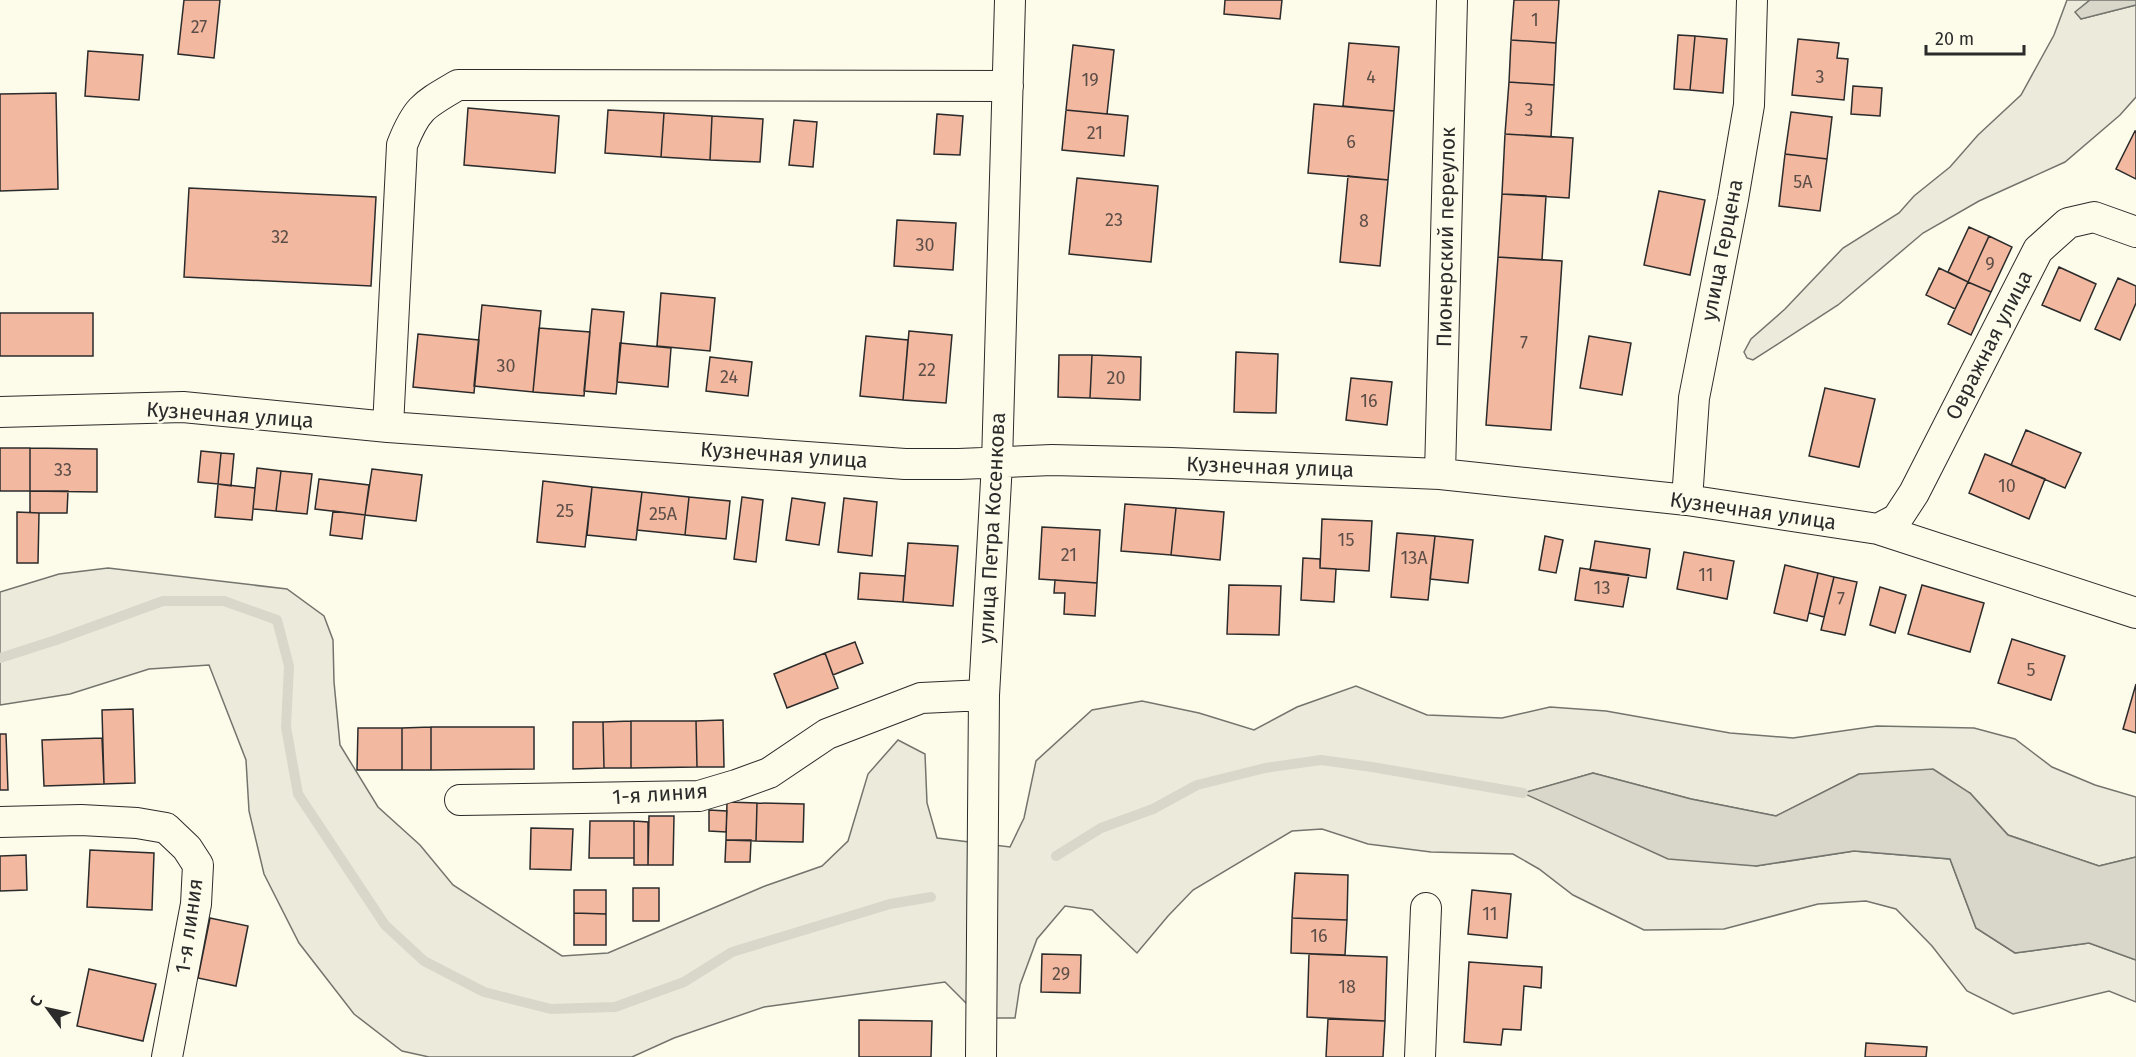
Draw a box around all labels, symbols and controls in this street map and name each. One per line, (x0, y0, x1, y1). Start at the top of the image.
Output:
house number: 1 (1531, 9, 1539, 31)
house number: 27 (191, 16, 207, 38)
scale bar (1926, 18, 2024, 56)
text: 20 m (1935, 28, 1974, 50)
house number: 4 (1366, 66, 1376, 88)
house number: 3 (1816, 66, 1824, 88)
house number: 19 (1081, 69, 1099, 91)
house number: 3 (1525, 99, 1533, 121)
house number: 21 (1087, 122, 1103, 144)
street label: Пионерский переулок (1431, 127, 1461, 347)
house number: 6 (1346, 131, 1356, 153)
house number: 5А (1793, 171, 1813, 193)
street label: улица Герцена (1696, 177, 1748, 323)
house number: 23 (1105, 209, 1123, 231)
house number: 8 (1359, 210, 1369, 232)
house number: 32 (271, 226, 289, 248)
house number: 30 (915, 234, 935, 256)
house number: 9 (1985, 253, 1995, 275)
street label: Овражная улица (1940, 266, 2038, 424)
house number: 7 (1520, 332, 1528, 354)
house number: 30 (496, 355, 516, 377)
house number: 22 (918, 359, 936, 381)
house number: 24 (720, 366, 738, 388)
house number: 20 (1107, 367, 1125, 389)
house number: 16 (1360, 390, 1378, 412)
street label: Кузнечная улица (145, 396, 315, 434)
street label: улица Петра Косенкова (973, 412, 1011, 644)
street label: Кузнечная улица (699, 436, 869, 474)
street label: Кузнечная улица (1186, 451, 1354, 483)
house number: 33 (54, 459, 72, 481)
house number: 10 (1998, 475, 2016, 497)
street label: Кузнечная улица (1668, 486, 1838, 536)
house number: 25 (556, 500, 574, 522)
house number: 25А (649, 503, 678, 525)
house number: 15 (1338, 529, 1354, 551)
house number: 21 (1061, 544, 1077, 566)
house number: 13А (1400, 547, 1428, 569)
house number: 11 (1698, 564, 1714, 586)
house number: 13 (1594, 577, 1610, 599)
house number: 7 (1837, 588, 1845, 610)
house number: 5 (2026, 659, 2036, 681)
street label: 1-я линия (611, 778, 709, 810)
street label: 1-я линия (169, 877, 209, 975)
house number: 11 (1482, 903, 1498, 925)
house number: 16 (1310, 925, 1328, 947)
house number: 29 (1052, 963, 1070, 985)
house number: 18 (1338, 976, 1356, 998)
north arrow (18, 979, 78, 1039)
text: С (25, 991, 47, 1010)

